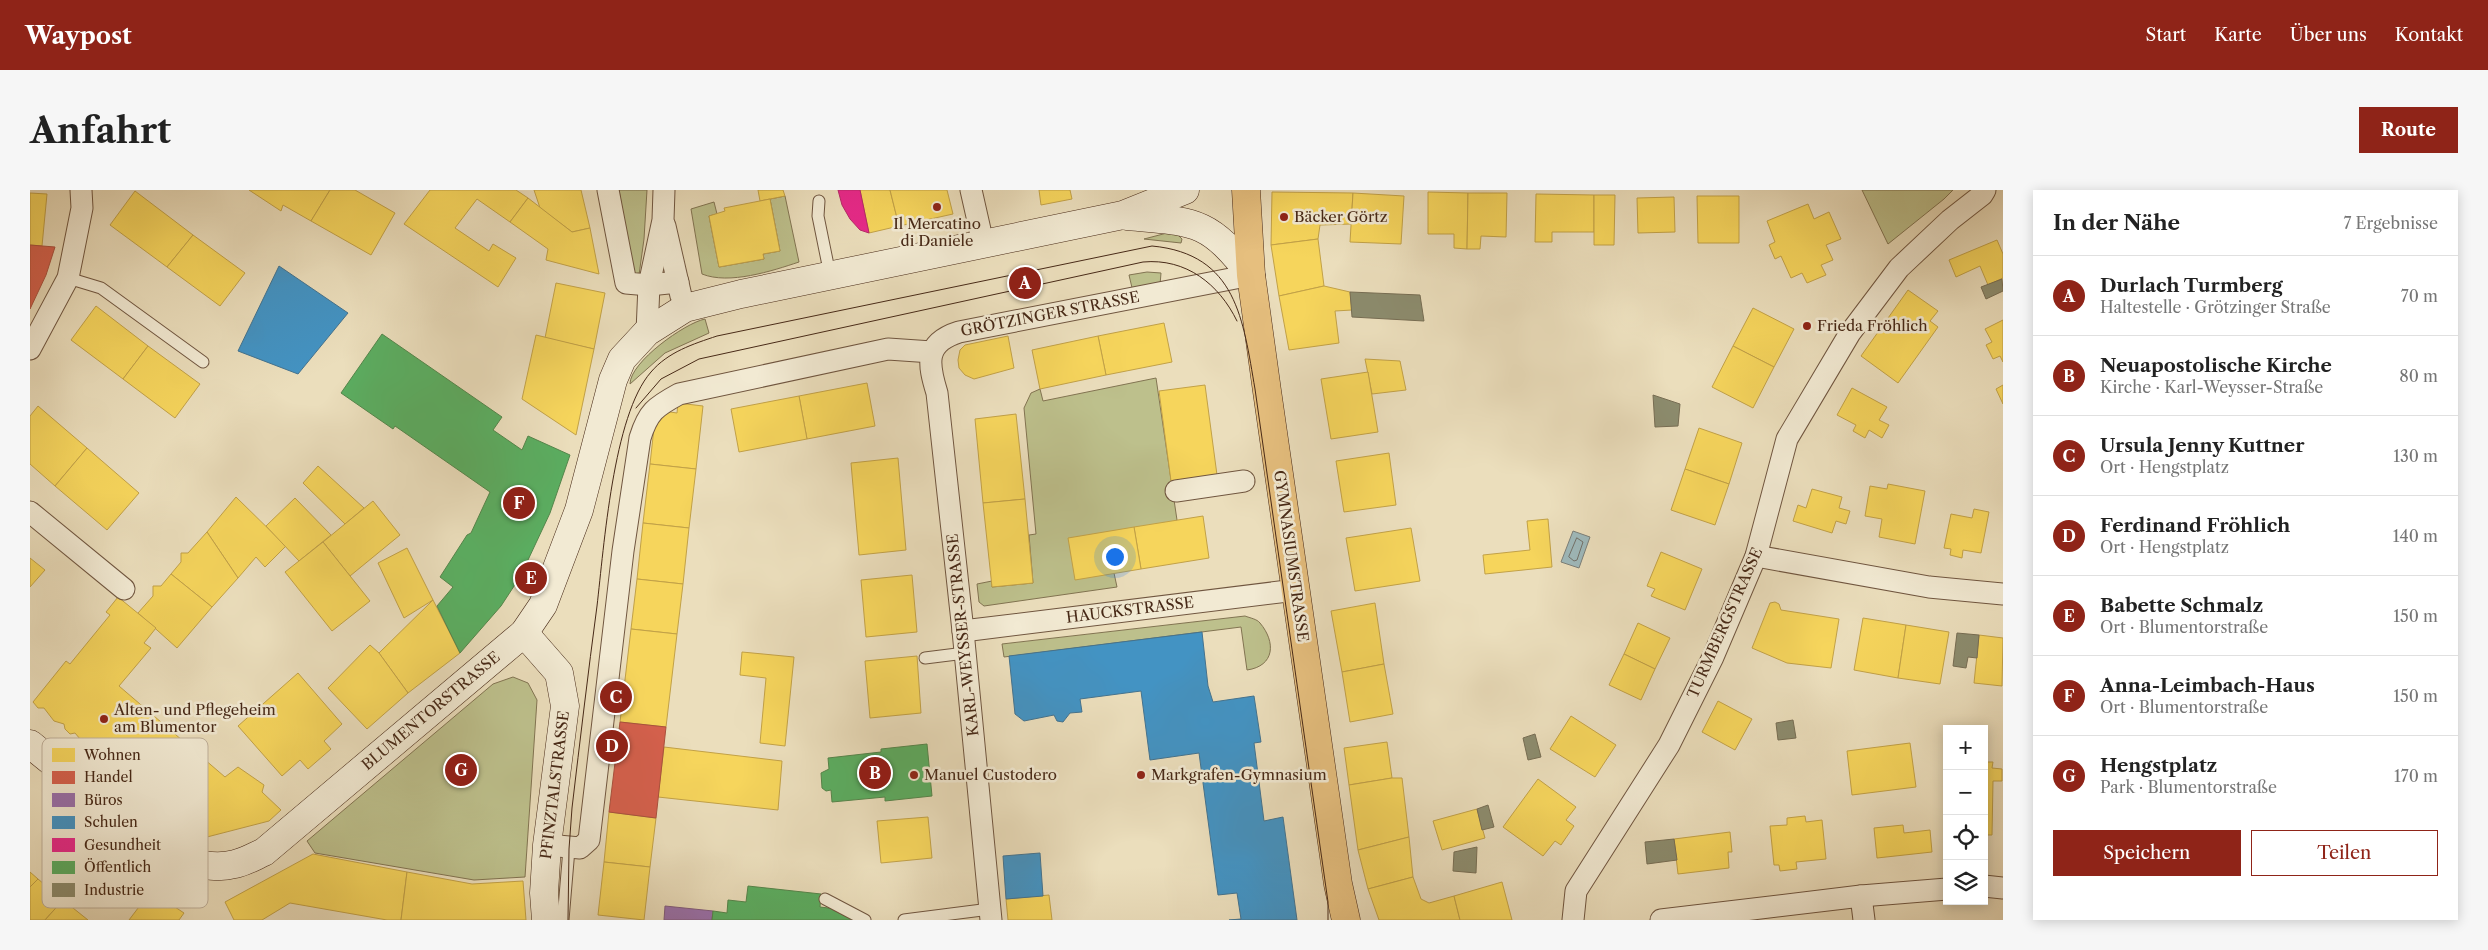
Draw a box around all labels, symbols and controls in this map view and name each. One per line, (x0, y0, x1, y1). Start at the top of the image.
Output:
text: Waypost (25, 21, 132, 50)
text: Start (2146, 24, 2186, 46)
text: Karte (2214, 24, 2262, 46)
text: Über uns (2290, 24, 2367, 46)
text: Kontakt (2395, 24, 2463, 46)
button: Route (2359, 107, 2458, 153)
text: Anfahrt (30, 109, 171, 152)
marker: Il Mercatino di Daniele (931, 201, 943, 213)
place label: Bäcker Görtz (1294, 207, 1388, 226)
text: In der Nähe (2053, 210, 2180, 235)
marker: Bäcker Görtz (1278, 211, 1290, 223)
text: 7 Ergebnisse (2343, 213, 2438, 233)
place label: Il Mercatino di Daniele (893, 214, 981, 250)
pin: A (1009, 264, 1041, 302)
text: Durlach Turmberg (2100, 274, 2283, 297)
text: A (2063, 286, 2075, 306)
text: 70 m (2401, 286, 2438, 306)
street label: GRÖTZINGER STRASSE (959, 287, 1141, 340)
text: Haltestelle · Grötzinger Straße (2100, 297, 2331, 317)
place label: Frieda Fröhlich (1817, 316, 1928, 335)
marker: Frieda Fröhlich (1801, 320, 1813, 332)
text: Neuapostolische Kirche (2100, 354, 2332, 377)
text: B (2063, 366, 2075, 386)
text: 80 m (2399, 366, 2438, 386)
text: Kirche · Karl-Weysser-Straße (2100, 377, 2323, 397)
text: Ursula Jenny Kuttner (2100, 434, 2305, 457)
text: C (2063, 446, 2075, 466)
text: 130 m (2393, 446, 2438, 466)
text: Ort · Hengstplatz (2100, 457, 2229, 477)
street label: GYMNASIUMSTRASSE (1270, 469, 1313, 643)
pin: F (503, 484, 535, 522)
text: Ferdinand Fröhlich (2100, 514, 2290, 537)
text: D (2062, 526, 2076, 546)
text: 140 m (2393, 526, 2438, 546)
street label: KARL-WEYSSER-STRASSE (942, 533, 983, 737)
text: Ort · Hengstplatz (2100, 537, 2229, 557)
your location (1102, 544, 1128, 570)
street label: TURMBERGSTRASSE (1683, 544, 1766, 701)
pin: E (515, 559, 547, 597)
street label: HAUCKSTRASSE (1065, 592, 1195, 627)
text: Babette Schmalz (2100, 594, 2263, 617)
text: E (2063, 606, 2075, 626)
text: 150 m (2393, 606, 2438, 626)
text: Ort · Blumentorstraße (2100, 617, 2268, 637)
street label: BLUMENTORSTRASSE (358, 647, 504, 774)
text: Anna-Leimbach-Haus (2100, 674, 2315, 697)
pin: C (600, 678, 632, 716)
text: F (2064, 686, 2074, 706)
text: 150 m (2393, 686, 2438, 706)
text: Ort · Blumentorstraße (2100, 697, 2268, 717)
place label: Alten- und Pflegeheim am Blumentor (113, 700, 276, 736)
street label: PFINZTALSTRASSE (536, 710, 573, 860)
marker: Alten- und Pflegeheim am Blumentor (98, 713, 110, 725)
map controls (1943, 725, 1988, 905)
button: + (1943, 725, 1988, 770)
pin: D (596, 727, 628, 765)
legend (42, 738, 208, 908)
text: Wohnen (83, 746, 141, 764)
pin: G (445, 751, 477, 789)
pin: B (859, 754, 891, 792)
text: Hengstplatz (2100, 754, 2217, 777)
place label: Manuel Custodero (924, 765, 1057, 784)
place label: Markgrafen-Gymnasium (1151, 765, 1327, 784)
text: G (2062, 766, 2076, 786)
text: 170 m (2394, 766, 2438, 786)
text: Handel (84, 768, 133, 786)
marker: Manuel Custodero (908, 769, 920, 781)
marker: Markgrafen-Gymnasium (1135, 769, 1147, 781)
button: − (1943, 770, 1988, 815)
text: Park · Blumentorstraße (2100, 777, 2277, 797)
text: Büros (84, 791, 123, 809)
text: Schulen (84, 813, 138, 831)
button: locate (1943, 815, 1988, 860)
button: Speichern (2053, 830, 2241, 876)
button: Teilen (2251, 830, 2438, 876)
text: Gesundheit (84, 836, 161, 854)
text: Öffentlich (84, 858, 151, 876)
button: layers (1943, 860, 1988, 905)
text: Industrie (84, 881, 144, 899)

